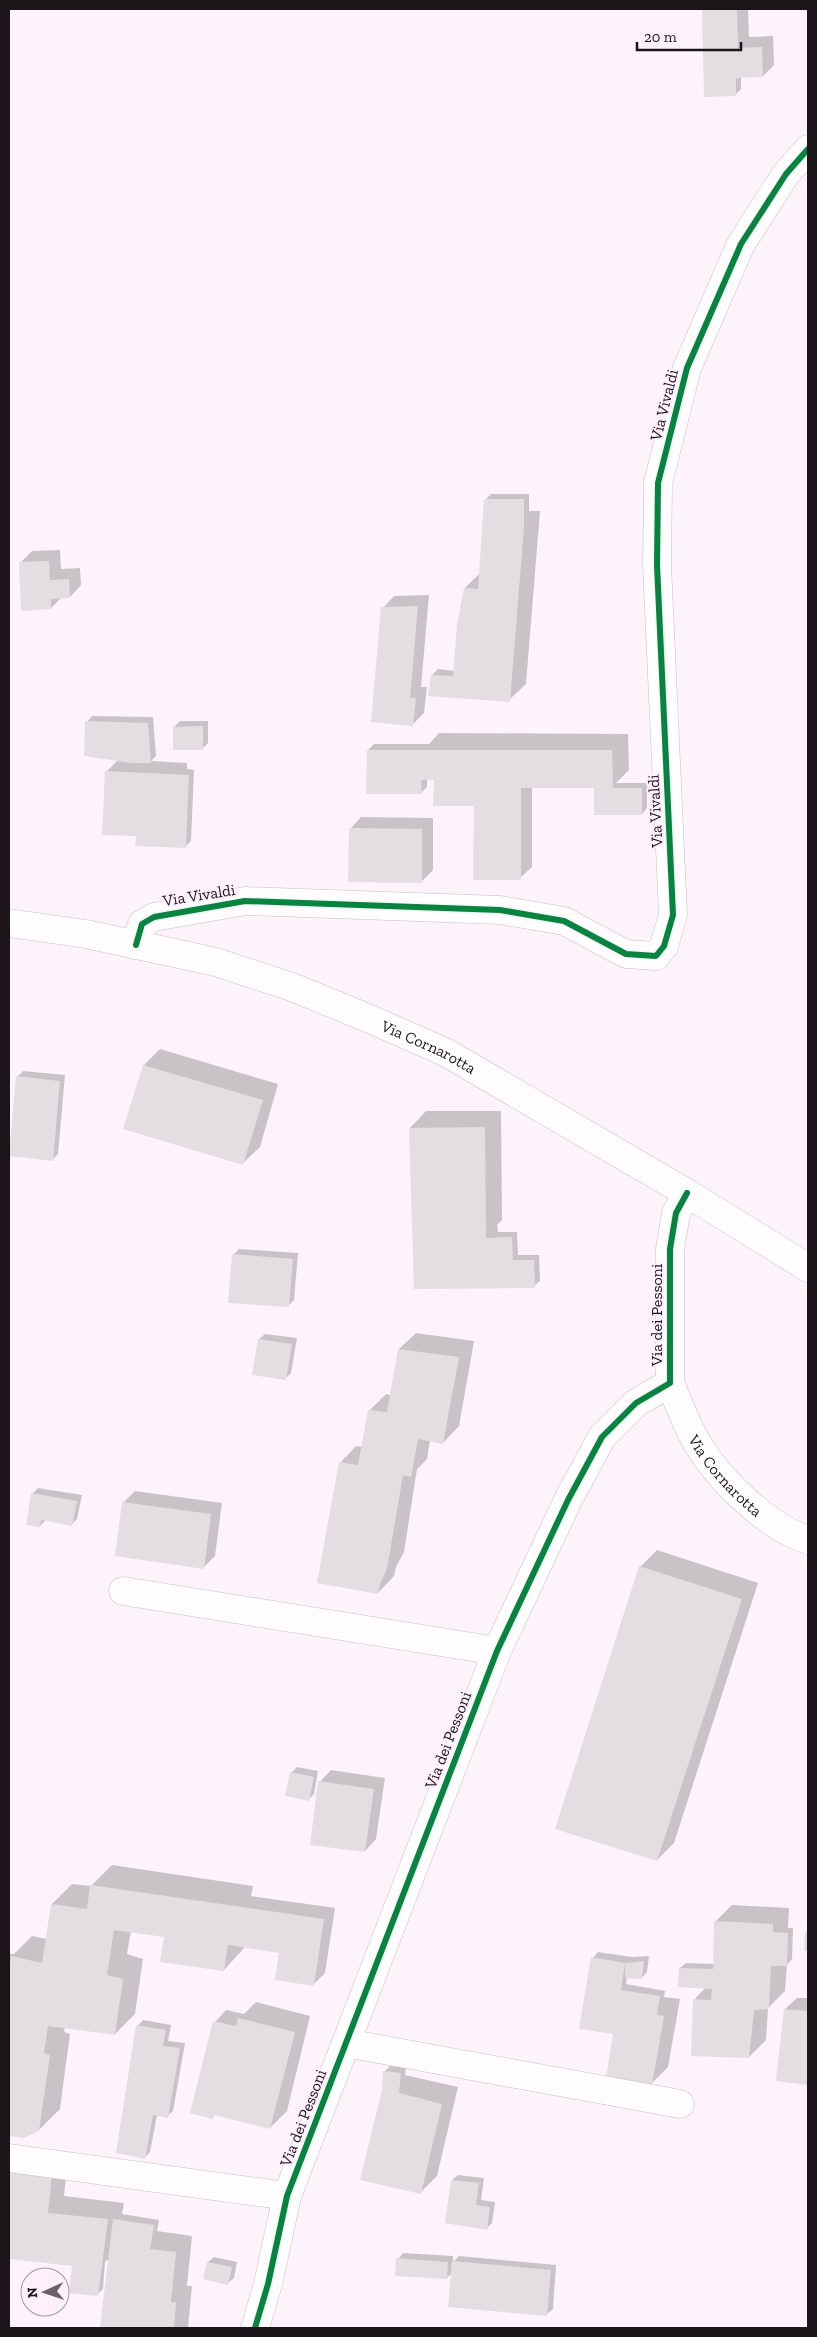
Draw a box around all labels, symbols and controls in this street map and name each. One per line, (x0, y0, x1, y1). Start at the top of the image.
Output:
scale bar (637, 20, 741, 52)
text: 20 m (644, 28, 677, 46)
street label: Via Vivaldi (646, 367, 682, 444)
street label: Via Vivaldi (644, 774, 666, 849)
street label: Via Vivaldi (160, 880, 237, 910)
street label: Via Cornarotta (378, 1015, 480, 1078)
street label: Via dei Pessoni (647, 1263, 666, 1367)
street label: Via Cornarotta (684, 1430, 766, 1520)
street label: Via dei Pessoni (420, 1688, 475, 1792)
street label: Via dei Pessoni (275, 2066, 330, 2170)
north arrow (20, 2267, 70, 2317)
text: N (24, 2287, 41, 2298)

